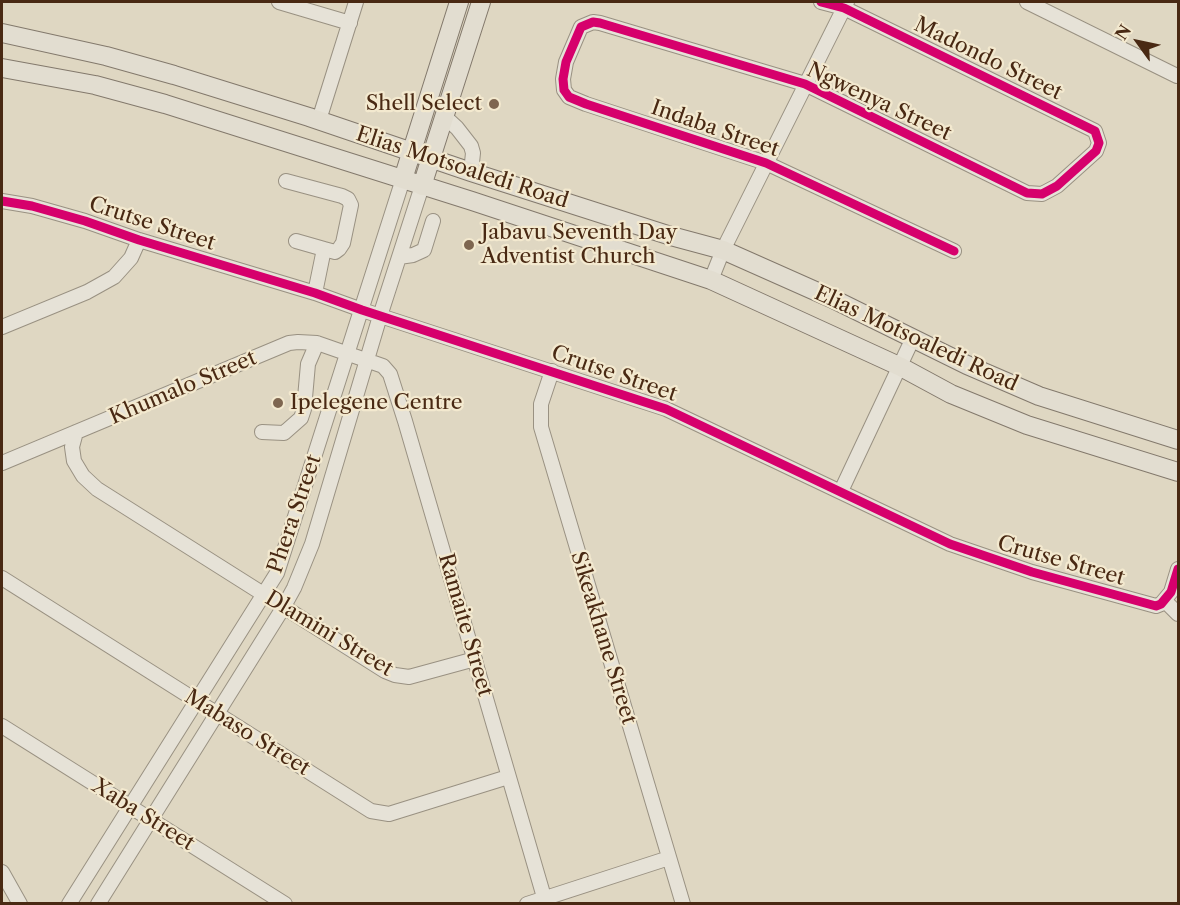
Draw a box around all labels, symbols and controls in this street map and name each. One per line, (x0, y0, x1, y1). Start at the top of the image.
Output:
street label: Madondo Street (910, 12, 1066, 106)
north arrow (1108, 12, 1168, 72)
text: N (1111, 21, 1135, 43)
street label: Ngwenya Street (803, 58, 955, 146)
place label: Shell Select (366, 91, 482, 117)
street label: Indaba Street (648, 95, 782, 163)
marker: Shell Select (487, 97, 501, 111)
street label: Elias Motsoaledi Road (353, 122, 571, 214)
street label: Crutse Street (86, 192, 218, 256)
place label: Jabavu Seventh Day Adventist Church (481, 220, 677, 270)
marker: Jabavu Seventh Day Adventist Church (462, 238, 476, 252)
street label: Elias Motsoaledi Road (810, 281, 1022, 397)
street label: Crutse Street (548, 341, 680, 407)
street label: Khumalo Street (106, 346, 260, 430)
place label: Ipelegene Centre (290, 390, 462, 416)
marker: Ipelegene Centre (271, 396, 285, 410)
street label: Phera Street (263, 451, 327, 577)
street label: Crutse Street (994, 531, 1128, 591)
street label: Sikeakhane Street (565, 548, 641, 728)
street label: Ramaite Street (433, 551, 497, 699)
street label: Dlamini Street (260, 586, 398, 682)
street label: Mabaso Street (180, 684, 314, 782)
street label: Xaba Street (87, 773, 199, 857)

